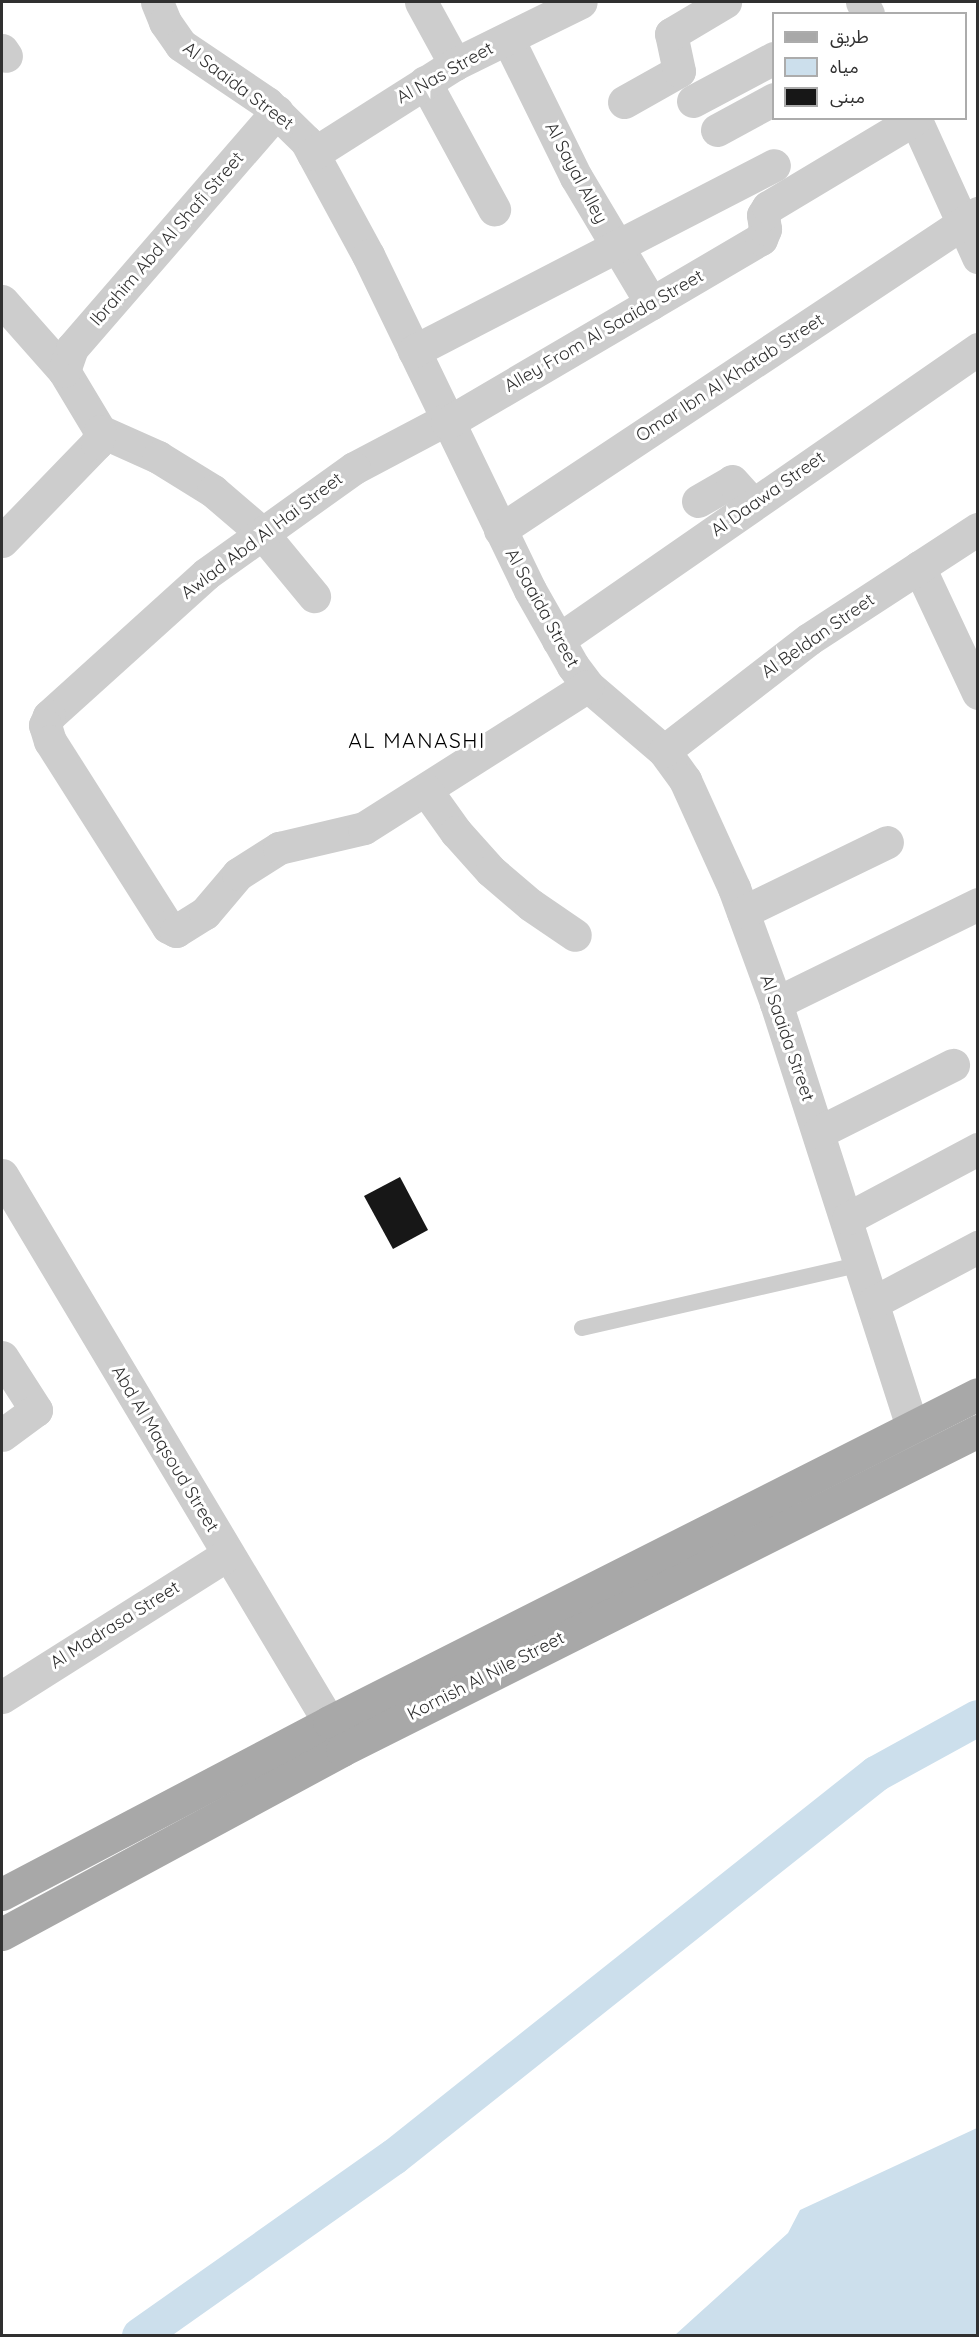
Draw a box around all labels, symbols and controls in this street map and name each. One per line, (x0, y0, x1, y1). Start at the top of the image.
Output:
legend (772, 12, 967, 120)
text: طريق (830, 25, 869, 48)
street label: Al Saaida Street (179, 37, 297, 135)
street label: Al Nas Street (393, 38, 497, 108)
text: مياه (830, 55, 859, 78)
text: مبنى (830, 85, 865, 108)
street label: Al Sayal Alley (540, 119, 612, 227)
street label: Ibrahim Abd Al Shafi Street (86, 148, 248, 330)
street label: Alley From Al Saaida Street (501, 265, 707, 397)
street label: Omar Ibn Al Khatab Street (632, 309, 828, 447)
street label: Al Daawa Street (707, 447, 829, 541)
street label: Awlad Abd Al Hai Street (177, 468, 347, 604)
street label: Al Saaida Street (500, 545, 584, 671)
street label: Al Beldan Street (757, 589, 879, 683)
district label: AL MANASHI (348, 727, 486, 753)
street label: Al Saaida Street (755, 972, 819, 1104)
street label: Abd Al Maqsoud Street (107, 1362, 223, 1536)
street label: Al Madrasa Street (46, 1576, 184, 1674)
street label: Kornish Al Nile Street (404, 1627, 568, 1725)

